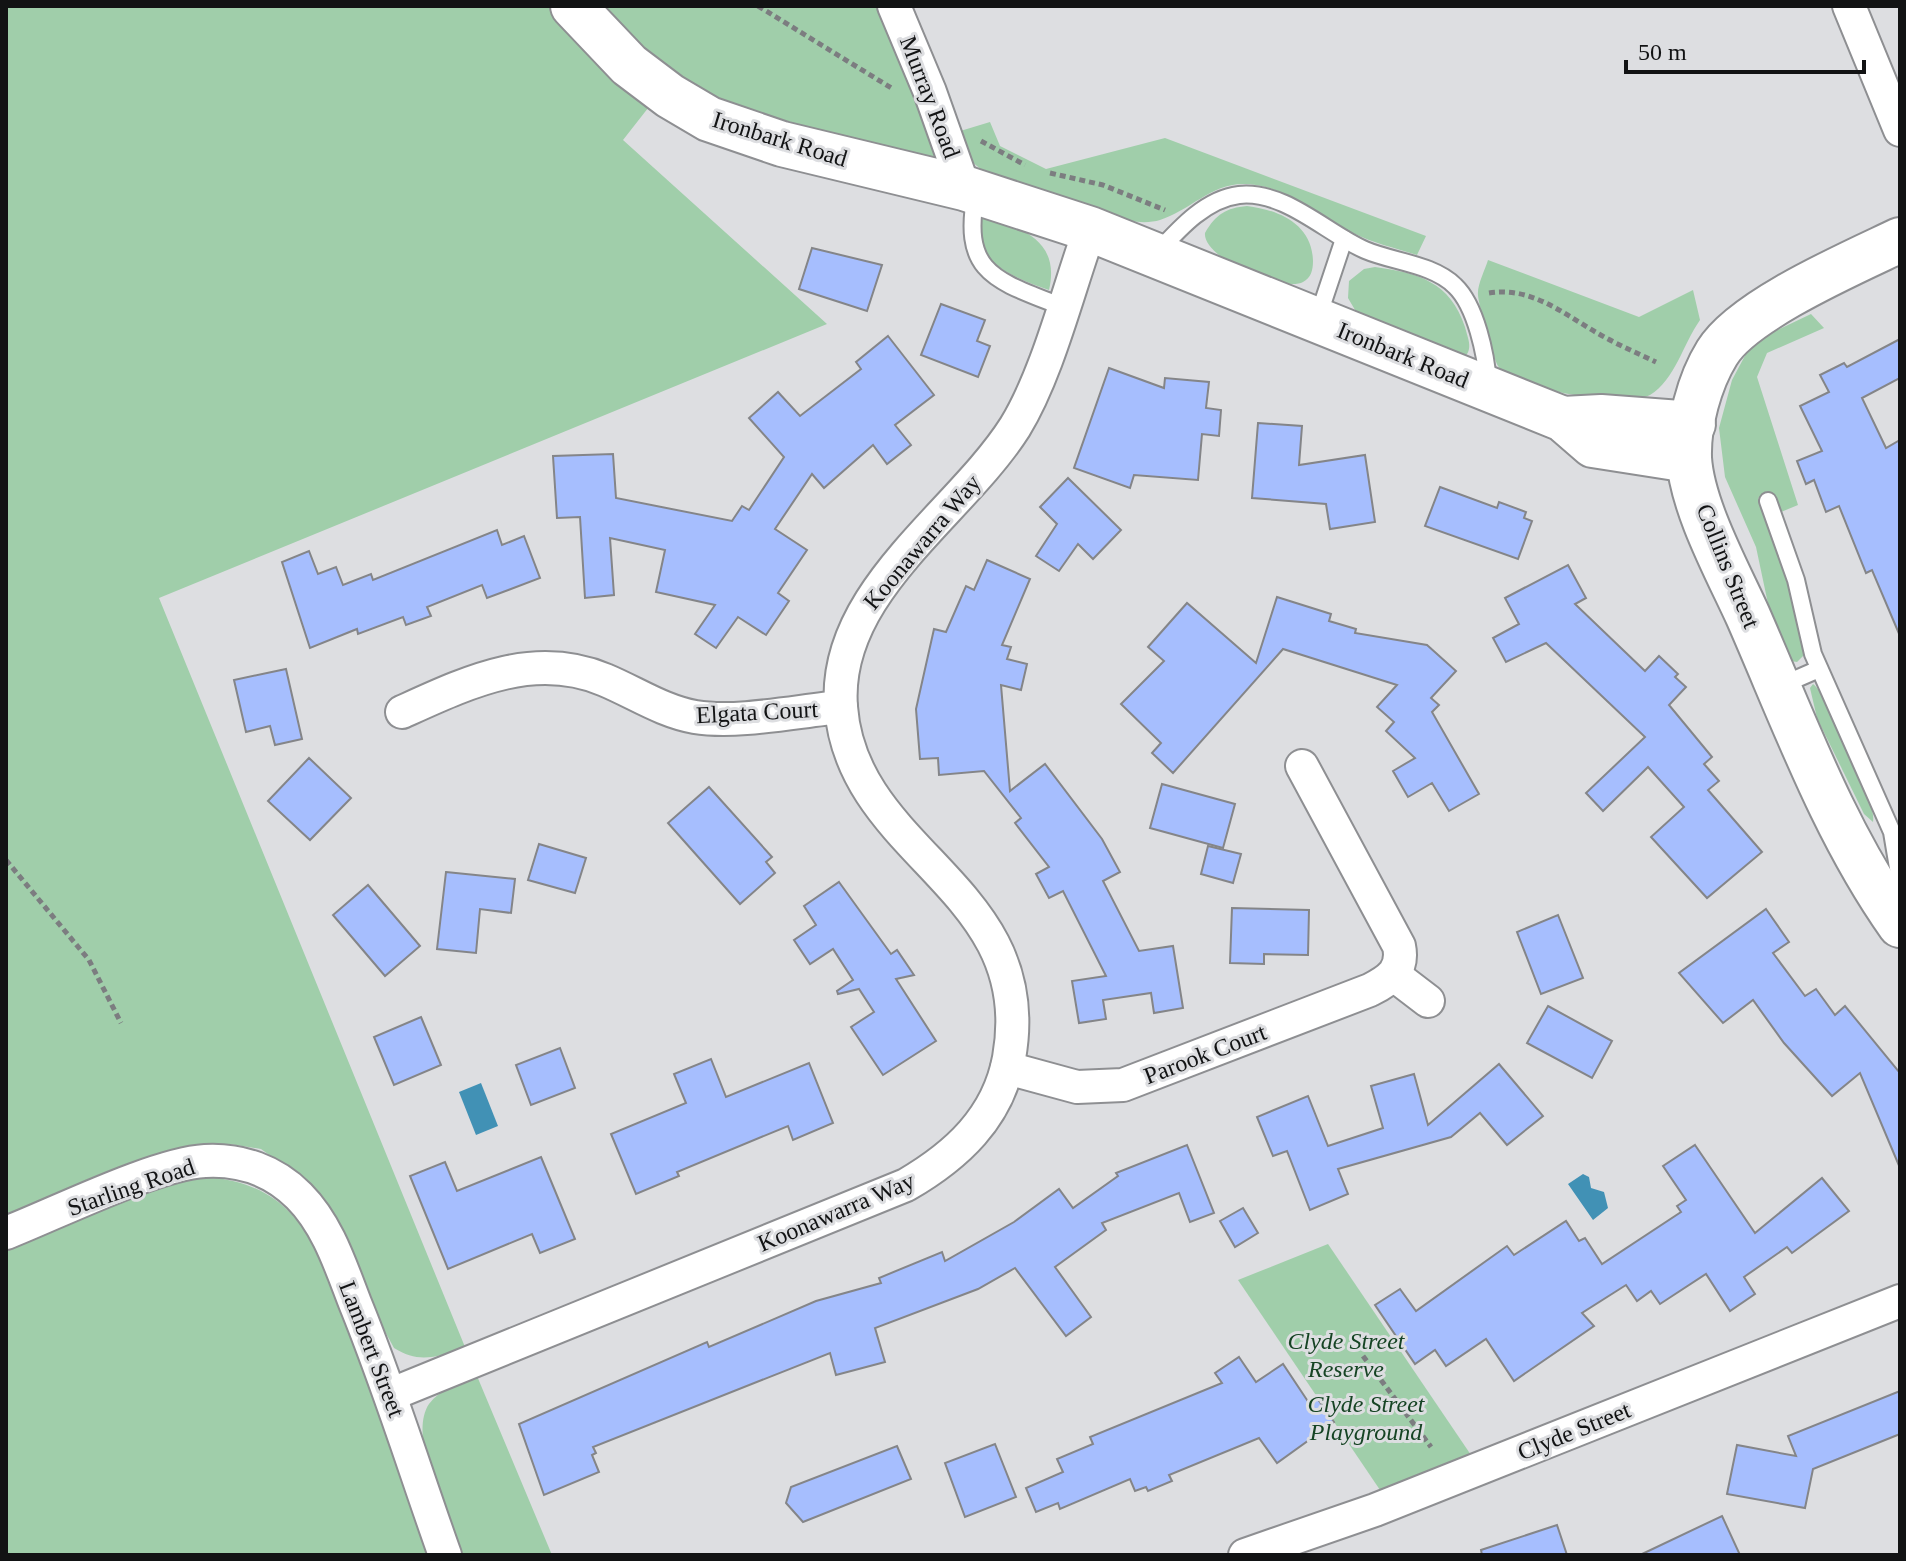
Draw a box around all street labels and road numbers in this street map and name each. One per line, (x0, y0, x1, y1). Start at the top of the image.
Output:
street label: Murray Road (895, 32, 965, 162)
street label: Ironbark Road (710, 106, 850, 172)
street label: Ironbark Road (1334, 317, 1472, 393)
street label: Koonawarra Way (858, 469, 986, 615)
street label: Collins Street (1691, 500, 1765, 632)
street label: Elgata Court (695, 696, 819, 728)
street label: Parook Court (1140, 1019, 1270, 1089)
street label: Starling Road (64, 1153, 198, 1221)
street label: Koonawarra Way (754, 1167, 918, 1257)
street label: Lambert Street (334, 1277, 410, 1421)
street label: Clyde Street (1514, 1396, 1634, 1465)

